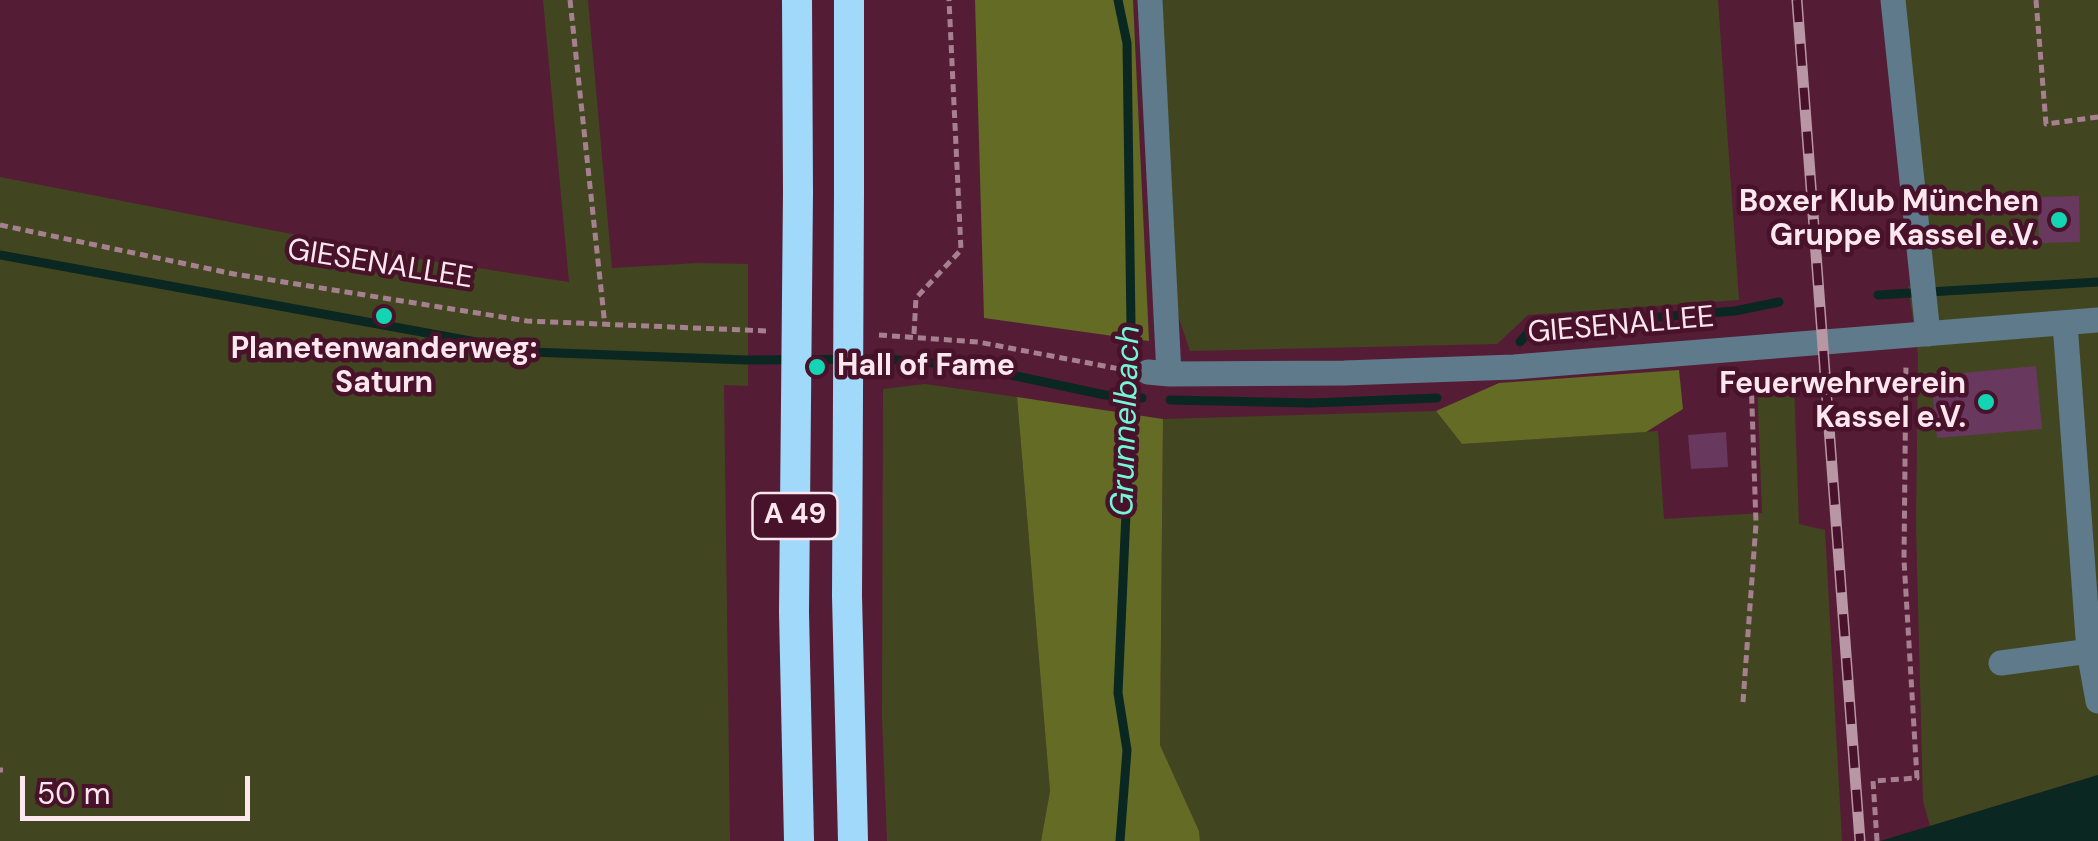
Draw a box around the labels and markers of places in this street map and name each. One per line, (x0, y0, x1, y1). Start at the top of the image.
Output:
place label: Boxer Klub München Gruppe Kassel e.V. (1739, 185, 2039, 256)
marker: Boxer Klub München Gruppe Kassel e.V. (2048, 209, 2070, 231)
marker: Planetenwanderweg: Saturn (373, 305, 395, 327)
place label: Planetenwanderweg: Saturn (231, 332, 537, 402)
place label: Hall of Fame (837, 349, 1015, 385)
marker: Hall of Fame (806, 356, 828, 378)
place label: Feuerwehrverein Kassel e.V. (1719, 367, 1966, 438)
marker: Feuerwehrverein Kassel e.V. (1975, 391, 1997, 413)

